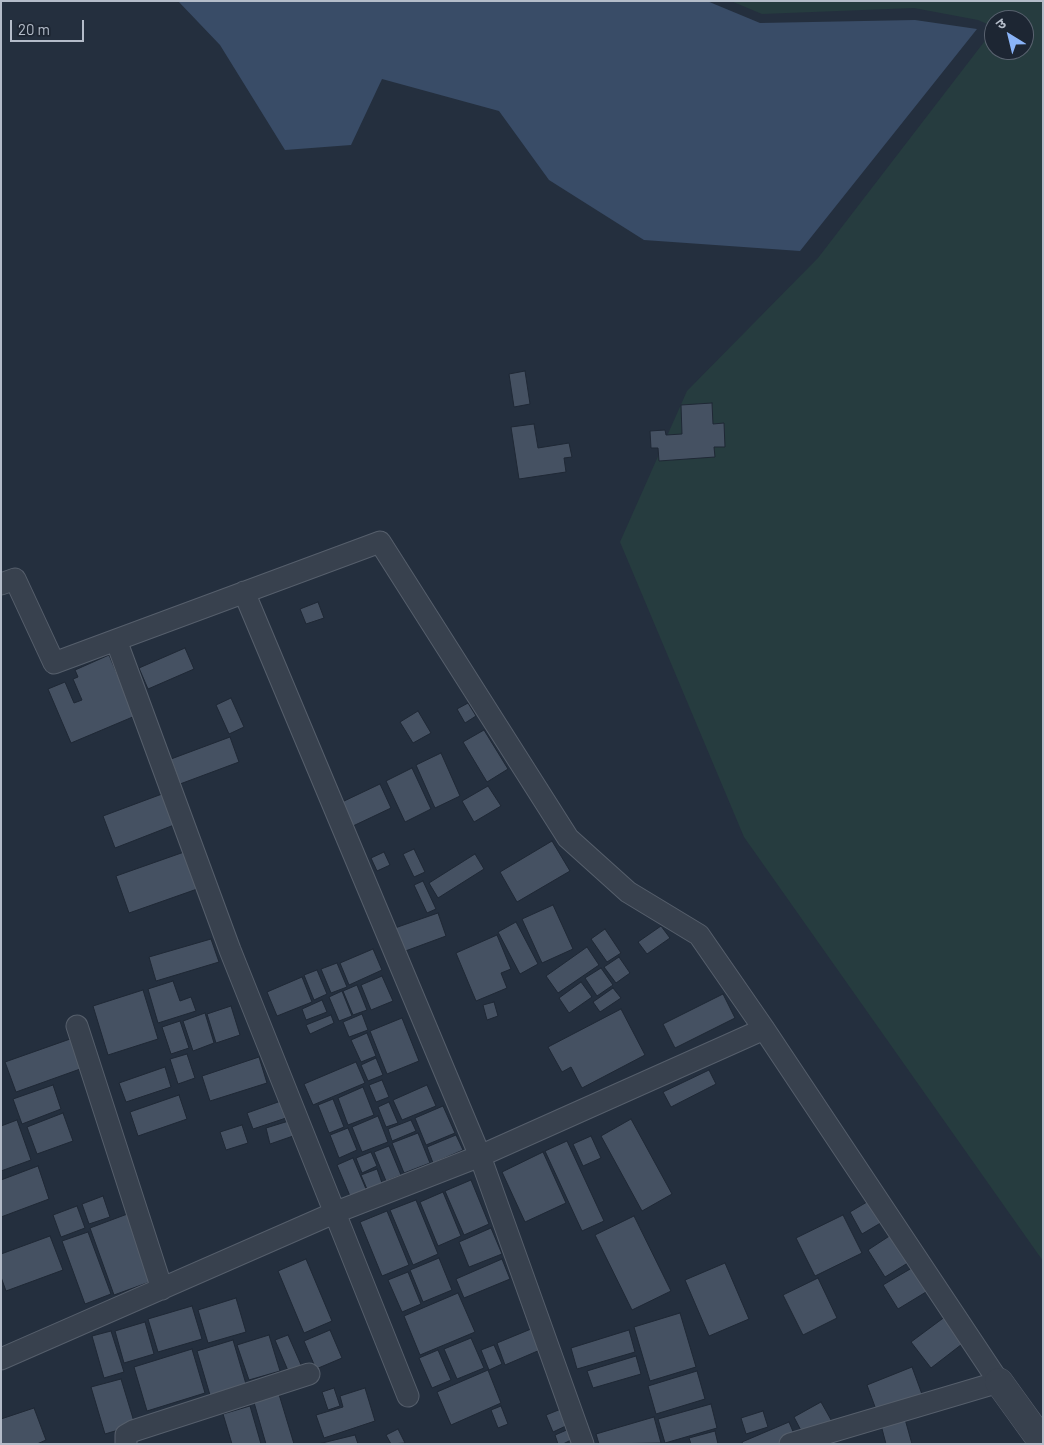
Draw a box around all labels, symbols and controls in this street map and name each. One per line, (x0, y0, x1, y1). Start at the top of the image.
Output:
scale bar (12, 10, 86, 42)
north arrow (984, 10, 1034, 60)
text: उ (992, 14, 1009, 33)
text: 20 m (18, 20, 50, 38)

